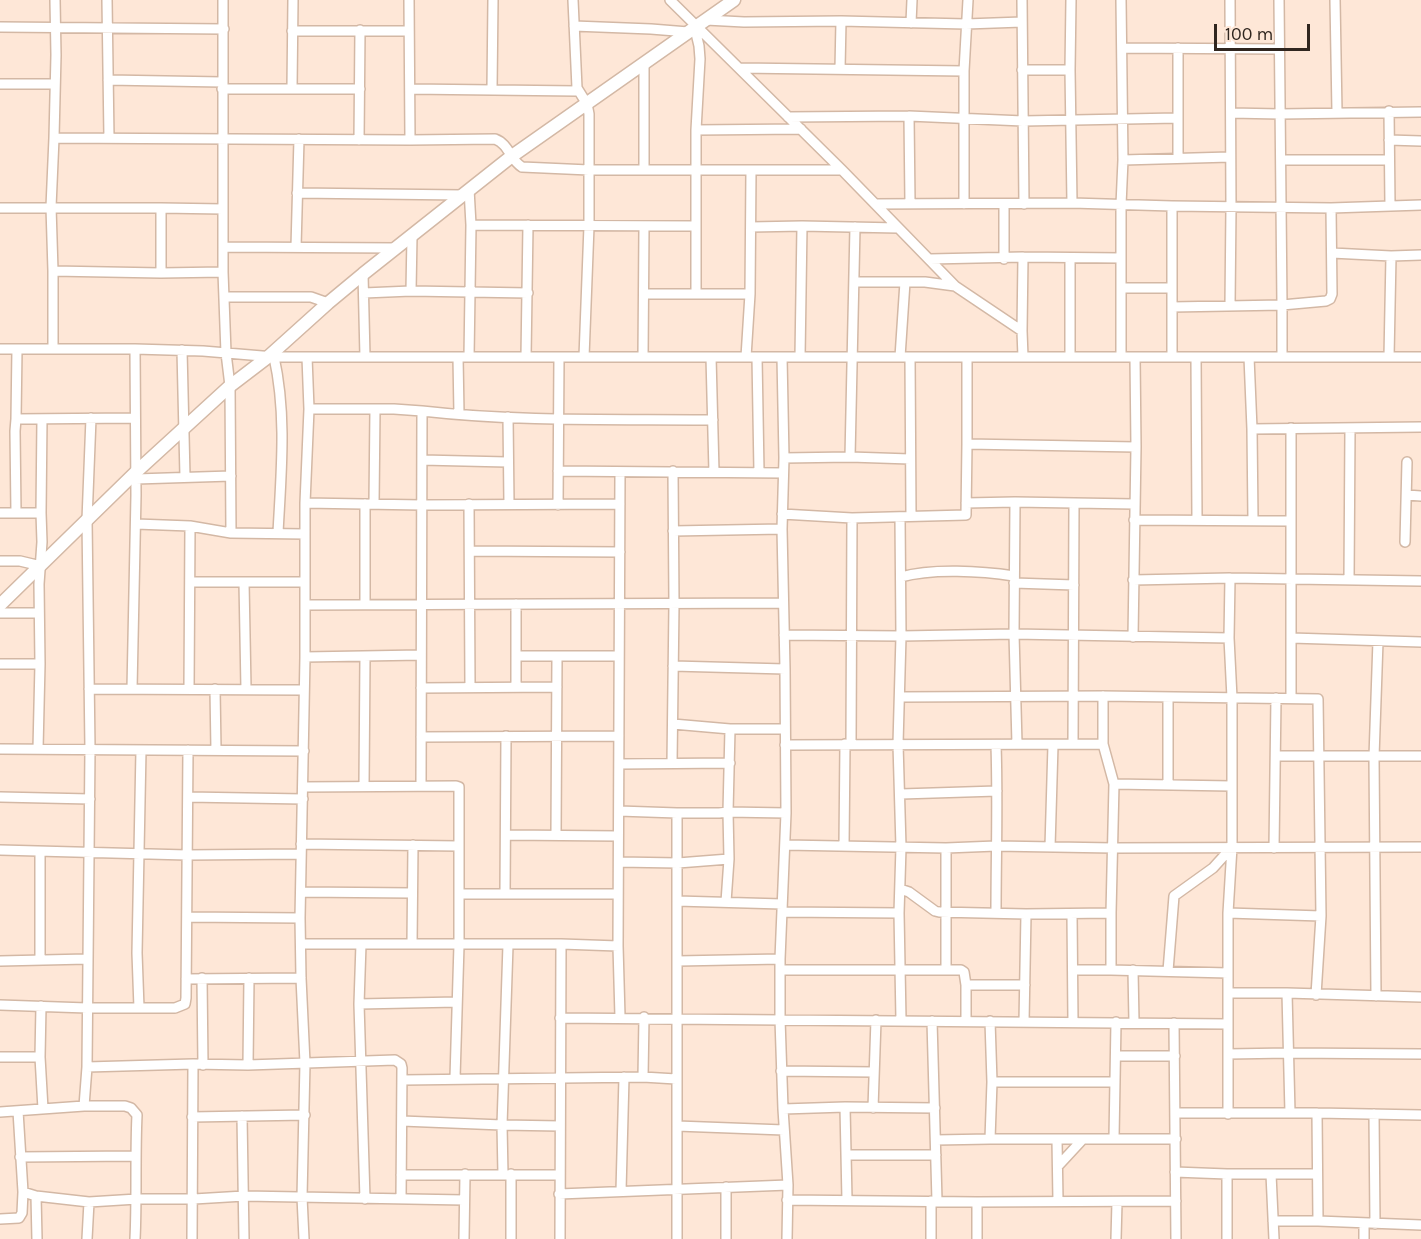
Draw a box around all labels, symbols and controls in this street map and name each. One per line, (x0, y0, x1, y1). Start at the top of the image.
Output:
scale bar (1217, 12, 1313, 50)
text: 100 m (1225, 23, 1273, 45)

